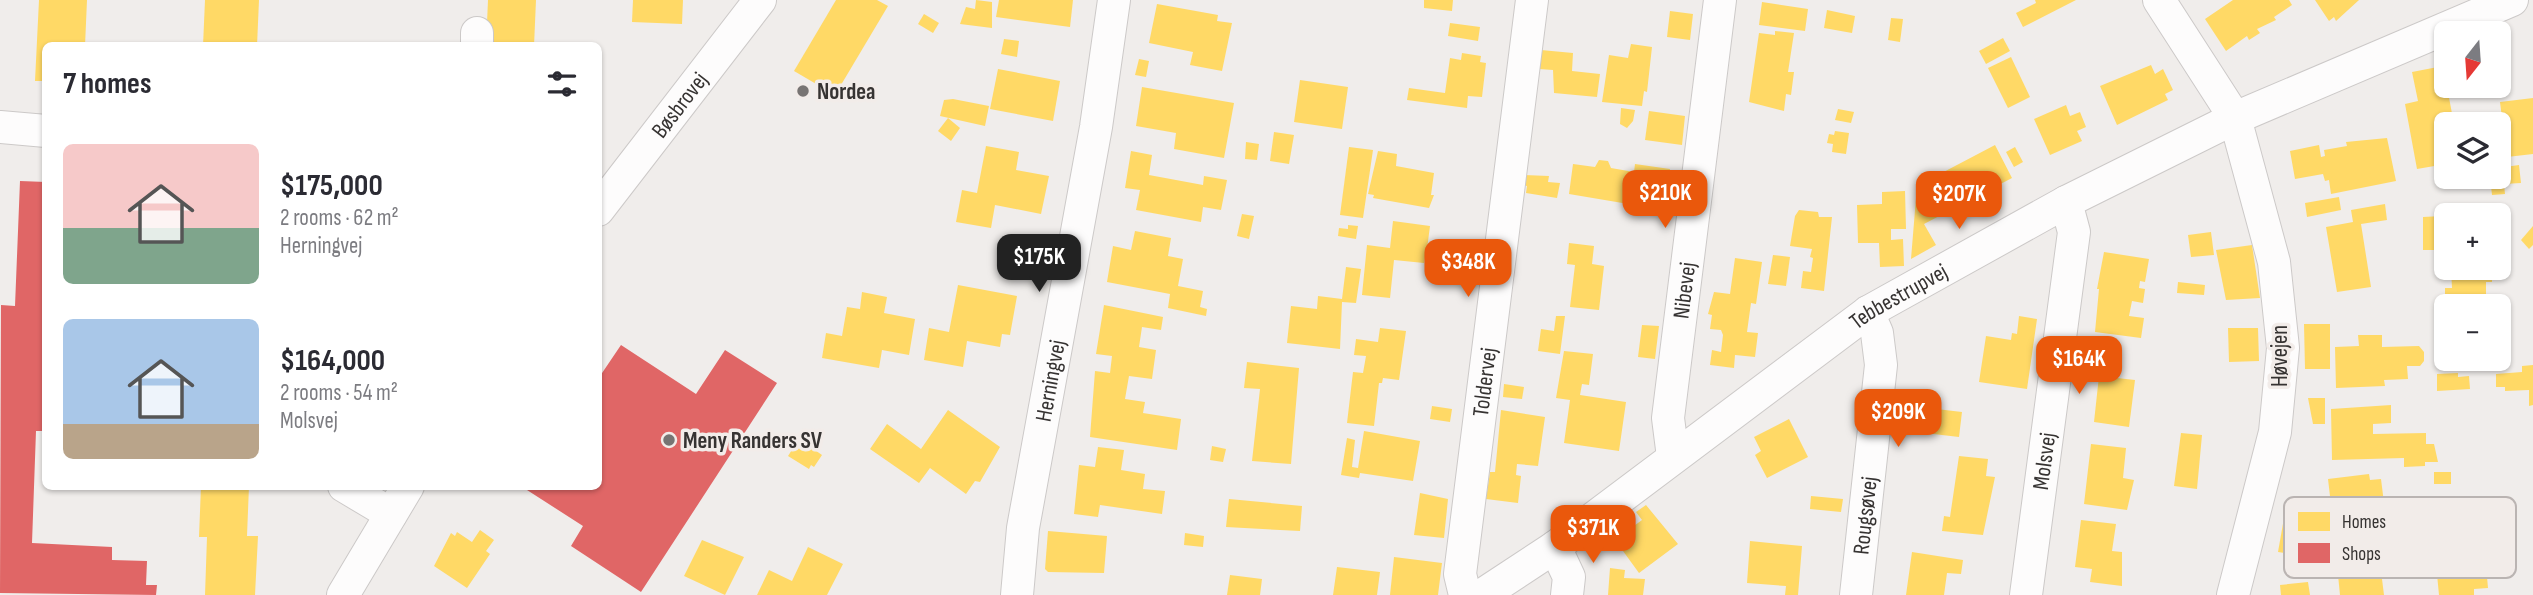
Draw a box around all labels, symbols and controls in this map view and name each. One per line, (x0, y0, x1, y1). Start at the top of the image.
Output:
north arrow (2434, 21, 2511, 98)
map controls (2434, 21, 2511, 371)
icon: filters (543, 65, 581, 103)
text: 7 homes (63, 66, 151, 102)
street label: Bøsbrovej (646, 67, 714, 144)
place label: Nordea (817, 78, 875, 106)
marker: Nordea (795, 83, 811, 99)
button: layers (2434, 112, 2511, 189)
text: $175,000 (280, 168, 383, 204)
pin: $210K (1616, 170, 1714, 230)
icon: home (119, 172, 203, 256)
pin: $207K (1910, 172, 2008, 231)
text: $210K (1638, 179, 1692, 207)
text: $207K (1932, 180, 1986, 208)
button: + (2434, 203, 2511, 280)
text: 2 rooms · 62 m² (280, 204, 399, 232)
text: Herningvej (280, 232, 362, 260)
pin: $175K (990, 234, 1088, 294)
pin: $348K (1419, 240, 1517, 299)
text: $175K (1013, 243, 1065, 271)
text: $348K (1440, 248, 1496, 276)
street label: Tebbestrupvej (1844, 258, 1953, 336)
street label: Nibevej (1667, 261, 1702, 320)
button: − (2434, 294, 2511, 371)
street label: Høvejen (2266, 325, 2294, 387)
pin: $164K (2030, 336, 2128, 396)
street label: Herningvej (1030, 338, 1072, 424)
text: $164,000 (280, 343, 385, 379)
text: $164K (2052, 345, 2106, 373)
street label: Toldervej (1467, 346, 1503, 418)
icon: home (119, 347, 203, 431)
text: 2 rooms · 54 m² (280, 379, 398, 407)
pin: $209K (1849, 390, 1947, 449)
text: $209K (1870, 398, 1926, 426)
text: Molsvej (280, 407, 338, 435)
place label: Meny Randers SV (683, 427, 823, 455)
street label: Molsvej (2027, 431, 2062, 492)
marker: Meny Randers SV (661, 432, 677, 448)
street label: Rougsøvej (1847, 475, 1884, 556)
legend (2284, 497, 2516, 578)
pin: $371K (1544, 505, 1642, 565)
text: Homes (2342, 511, 2386, 534)
text: $371K (1567, 514, 1619, 542)
text: Shops (2342, 543, 2381, 566)

